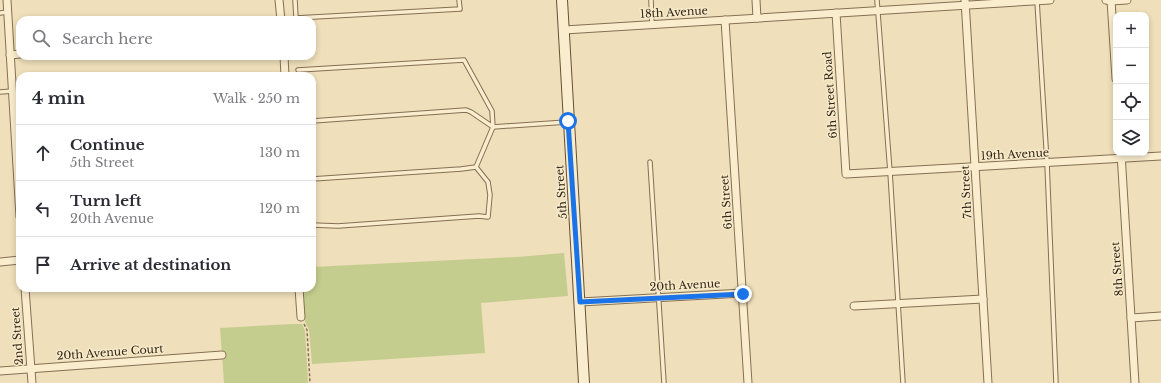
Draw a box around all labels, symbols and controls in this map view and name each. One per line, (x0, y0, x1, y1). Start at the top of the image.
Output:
street label: 18th Avenue (640, 3, 708, 21)
map controls (1113, 12, 1149, 156)
button: + (1113, 12, 1149, 48)
search box (16, 16, 316, 60)
icon: search (30, 27, 52, 49)
text: Search here (62, 29, 153, 48)
button: − (1113, 48, 1149, 84)
street label: 6th Street Road (820, 50, 840, 139)
button: locate (1113, 84, 1149, 120)
text: 4 min (32, 88, 85, 109)
text: Walk · 250 m (213, 90, 300, 107)
route start (559, 112, 577, 130)
button: layers (1113, 120, 1149, 156)
text: Continue (70, 135, 145, 154)
icon: ahead (32, 142, 54, 164)
text: 130 m (259, 144, 300, 161)
street label: 19th Avenue (981, 145, 1049, 163)
text: 5th Street (70, 154, 134, 171)
street label: 5th Street (552, 164, 570, 220)
street label: 7th Street (958, 164, 974, 219)
street label: 6th Street (717, 173, 735, 230)
text: Turn left (70, 191, 141, 210)
icon: left (32, 198, 54, 220)
text: 120 m (259, 200, 300, 217)
text: 20th Avenue (70, 210, 154, 227)
street label: 8th Street (1108, 240, 1126, 297)
icon: arrive (32, 254, 54, 276)
text: Arrive at destination (70, 255, 231, 274)
street label: 20th Avenue (649, 276, 721, 294)
route end (734, 285, 752, 303)
street label: 2nd Street (8, 306, 26, 365)
street label: 20th Avenue Court (56, 341, 165, 363)

